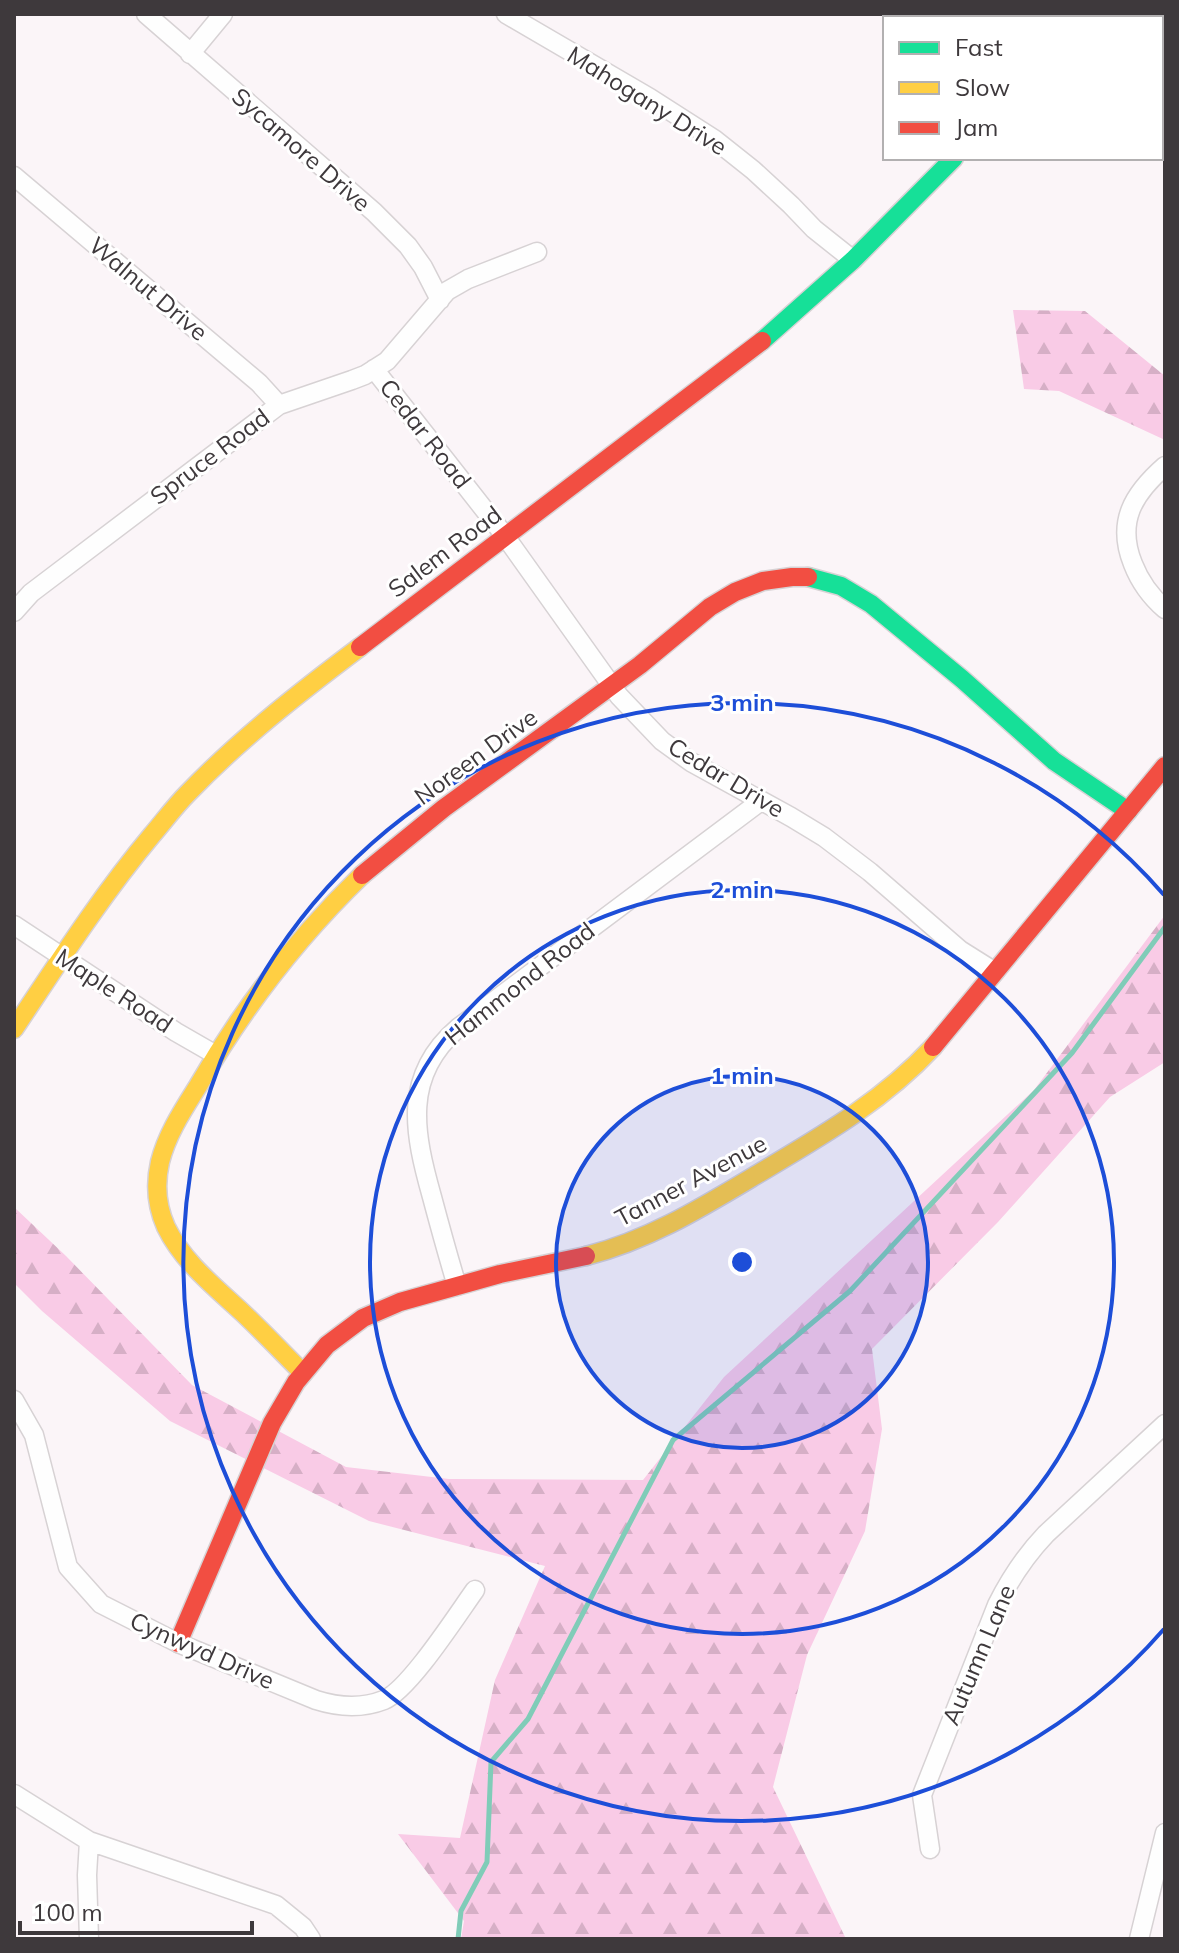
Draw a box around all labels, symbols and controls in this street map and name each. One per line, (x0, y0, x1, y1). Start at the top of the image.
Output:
legend (883, 16, 1163, 160)
text: Fast (955, 32, 1003, 62)
street label: Mahogany Drive (562, 39, 733, 161)
text: Slow (955, 72, 1010, 102)
street label: Sycamore Drive (226, 81, 377, 218)
text: Jam (955, 112, 998, 142)
street label: Walnut Drive (83, 230, 214, 347)
street label: Cedar Road (374, 372, 478, 494)
street label: Spruce Road (144, 402, 275, 511)
street label: Salem Road (382, 499, 507, 604)
text: 3 min (710, 687, 774, 717)
street label: Noreen Drive (408, 702, 543, 811)
street label: Cedar Drive (663, 731, 790, 824)
text: 2 min (710, 874, 774, 904)
street label: Hammond Road (438, 915, 600, 1051)
street label: Maple Road (50, 941, 179, 1039)
text: 1 min (710, 1060, 774, 1090)
street label: Tanner Avenue (610, 1128, 771, 1233)
centre of rings (728, 1248, 756, 1276)
street label: Autumn Lane (935, 1580, 1021, 1729)
street label: Cynwyd Drive (126, 1605, 279, 1695)
scale bar (20, 1885, 252, 1935)
text: 100 m (32, 1897, 103, 1927)

